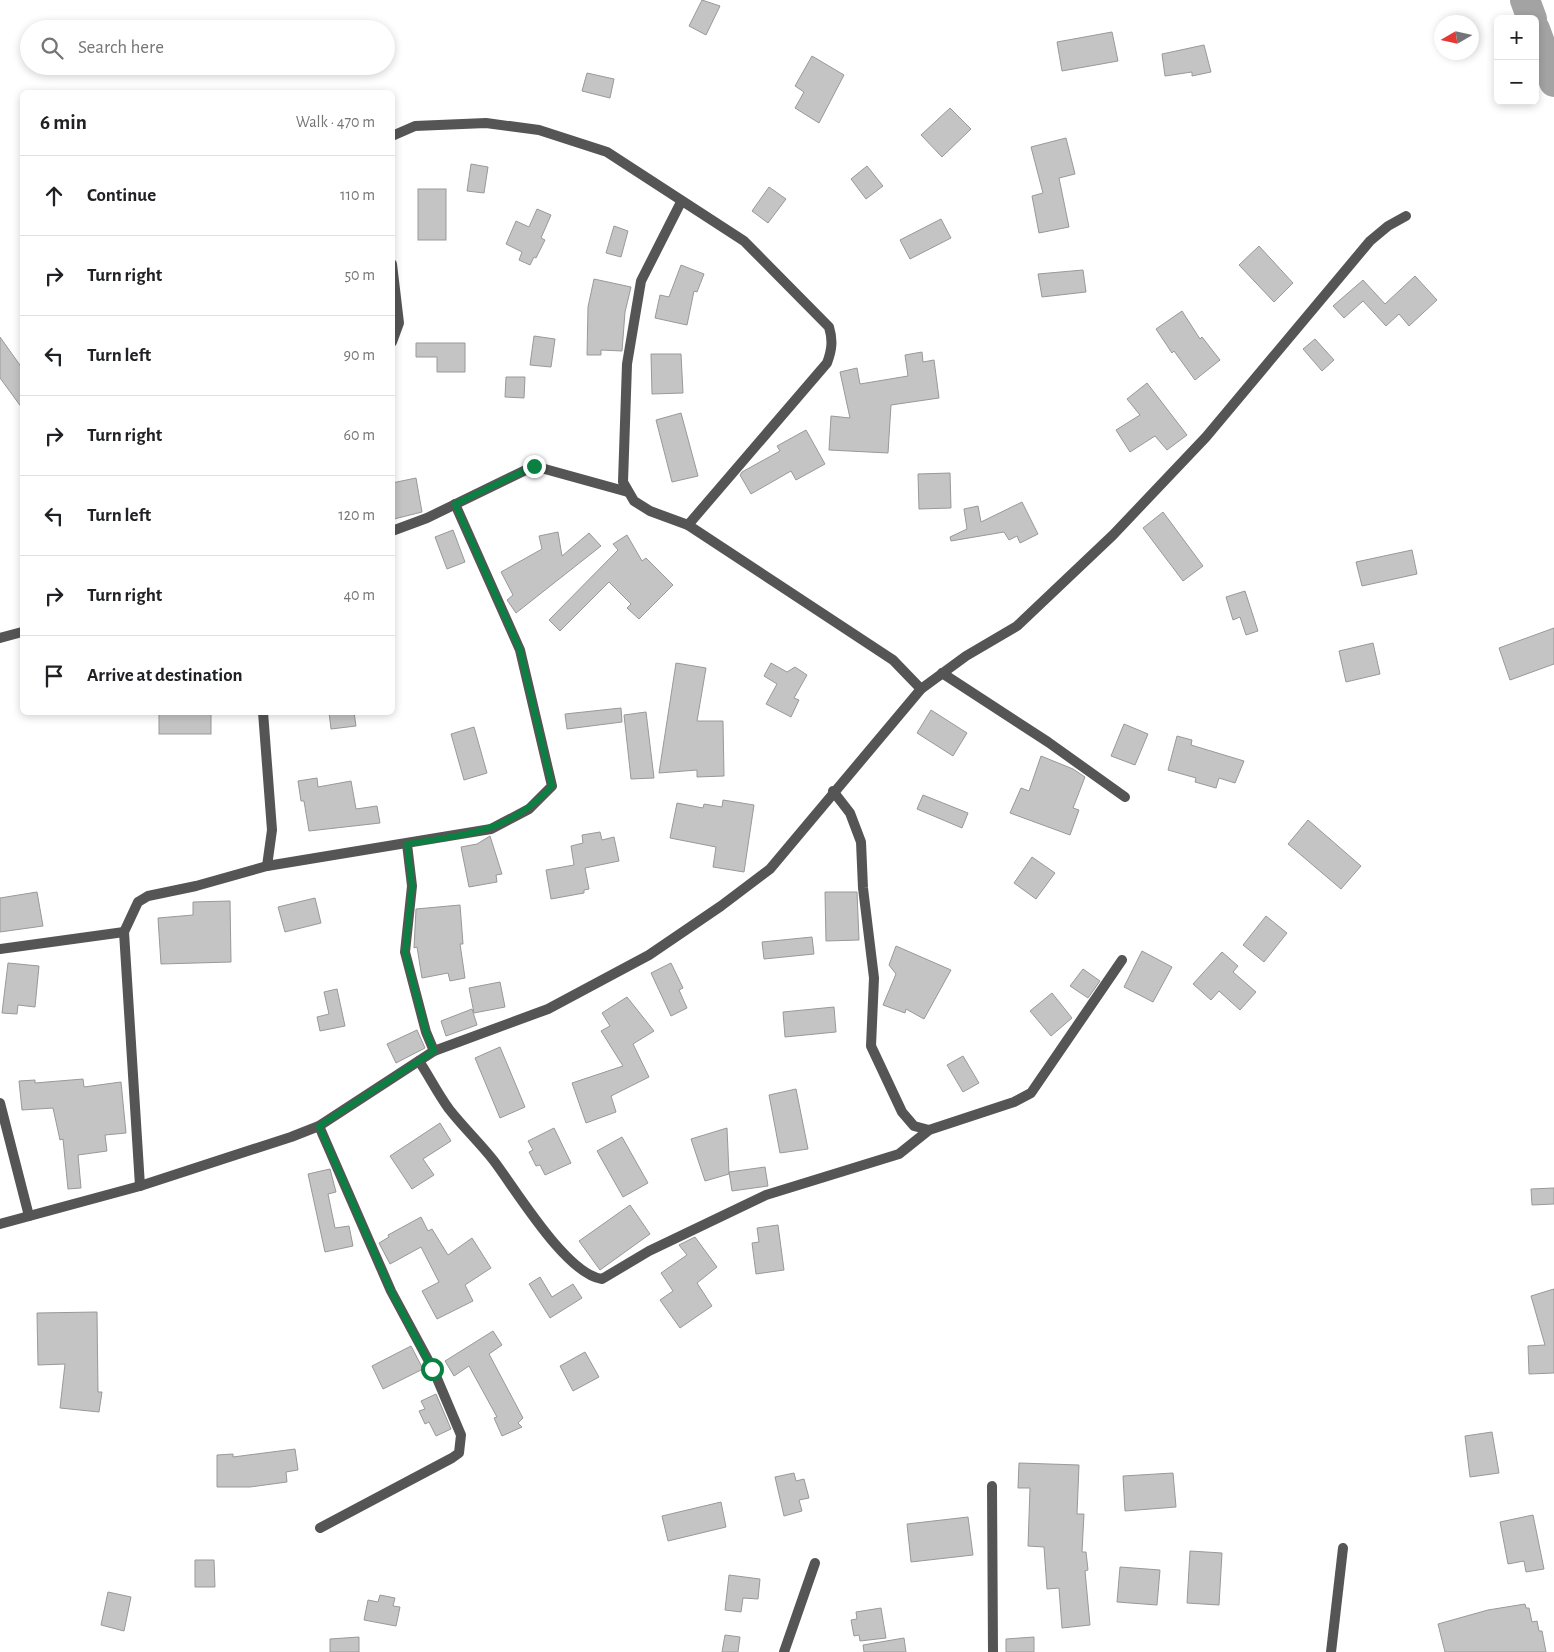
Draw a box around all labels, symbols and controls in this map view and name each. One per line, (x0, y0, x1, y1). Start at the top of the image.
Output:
north arrow (1434, 15, 1479, 60)
map controls (1494, 15, 1539, 105)
button: + (1494, 15, 1539, 60)
search box (20, 20, 395, 75)
icon: search (38, 34, 66, 62)
text: Search here (78, 38, 164, 57)
button: − (1494, 60, 1539, 105)
text: 6 min (40, 112, 87, 133)
text: Walk · 470 m (296, 114, 375, 130)
icon: ahead (40, 182, 68, 210)
text: Continue (87, 186, 156, 205)
text: 110 m (340, 187, 375, 203)
icon: right (40, 262, 68, 290)
text: Turn right (87, 266, 162, 285)
text: 50 m (344, 267, 375, 283)
icon: left (40, 342, 68, 370)
text: Turn left (87, 346, 151, 365)
text: 90 m (344, 347, 375, 363)
icon: right (40, 422, 68, 450)
text: Turn right (87, 426, 162, 445)
text: 60 m (344, 427, 375, 443)
route end (523, 455, 546, 478)
icon: left (40, 502, 68, 530)
text: Turn left (87, 506, 151, 525)
text: 120 m (338, 507, 375, 523)
icon: right (40, 582, 68, 610)
text: Turn right (87, 586, 162, 605)
text: 40 m (343, 587, 375, 603)
icon: arrive (40, 662, 68, 690)
text: Arrive at destination (87, 666, 243, 685)
route start (421, 1358, 444, 1381)

